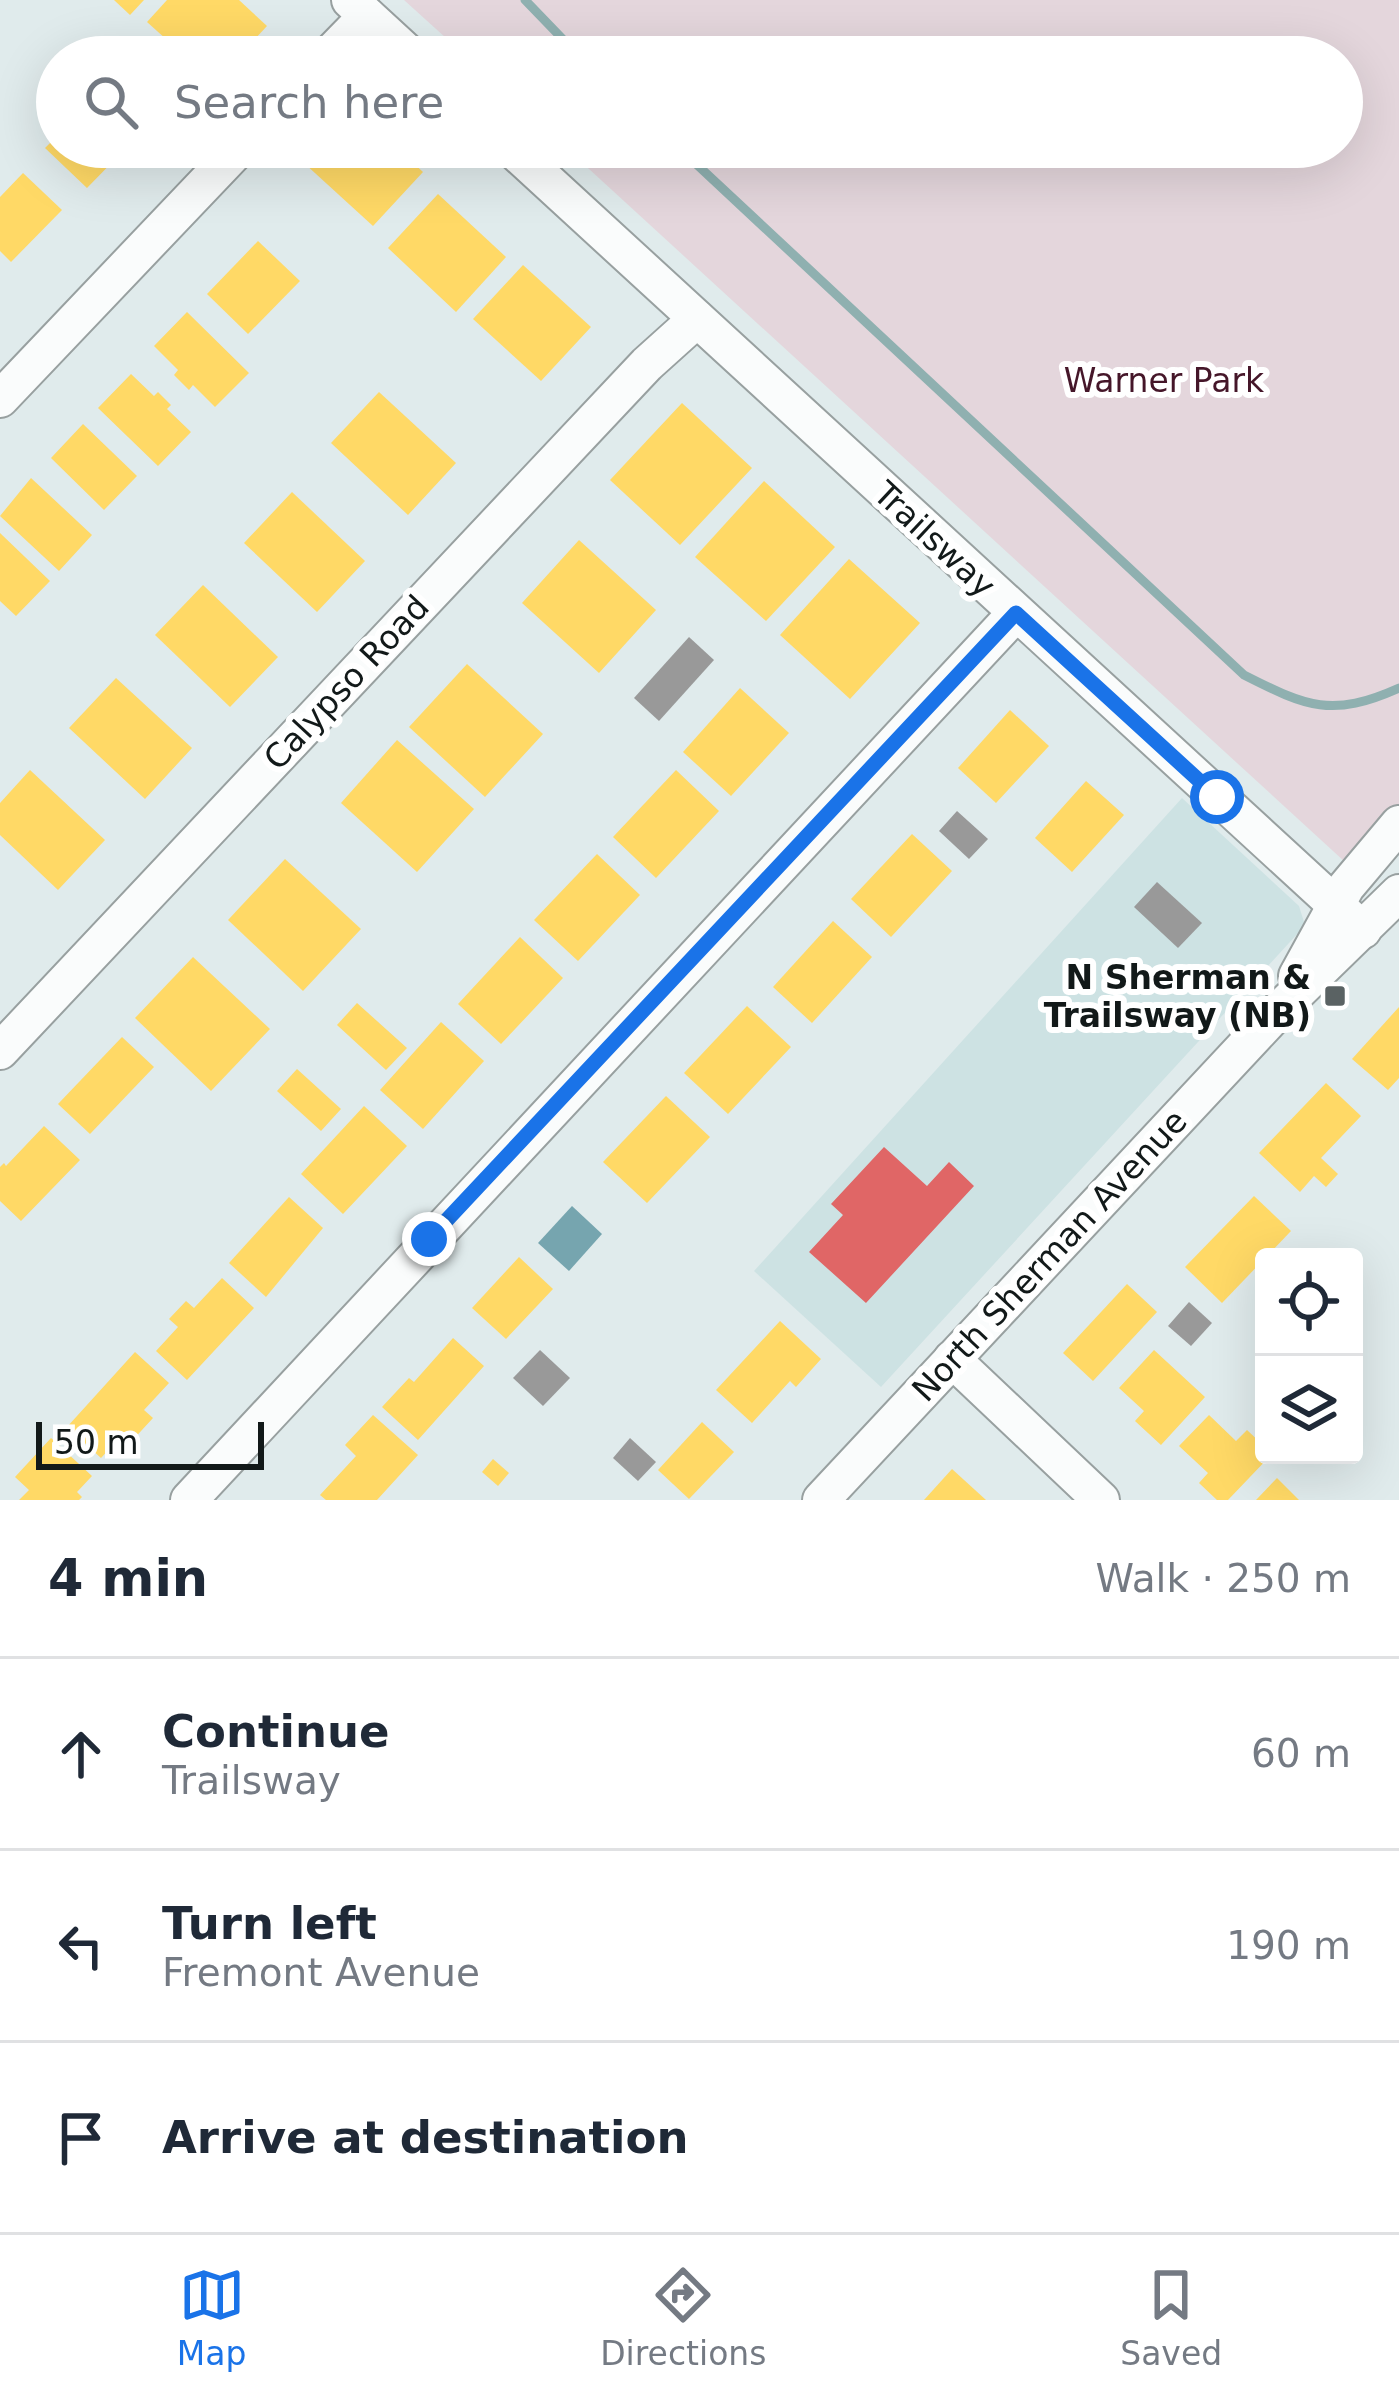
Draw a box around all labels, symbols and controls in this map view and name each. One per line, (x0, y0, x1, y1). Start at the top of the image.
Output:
search box (36, 36, 1363, 168)
icon: search (78, 69, 144, 135)
text: Search here (174, 76, 444, 129)
park label: Warner Park (1064, 361, 1265, 400)
street label: Trailsway (865, 473, 1003, 605)
street label: Calypso Road (256, 587, 437, 777)
route start (1190, 770, 1244, 824)
place label: N Sherman & Trailsway (NB) (1044, 958, 1311, 1035)
marker: N Sherman & Trailsway (NB) (1322, 983, 1348, 1009)
street label: North Sherman Avenue (904, 1102, 1195, 1409)
route end (402, 1212, 456, 1266)
map controls (1255, 1248, 1363, 1464)
button: locate (1255, 1248, 1363, 1356)
button: layers (1255, 1356, 1363, 1464)
scale bar (36, 1416, 264, 1469)
text: 50 m (54, 1423, 139, 1462)
text: 4 min (48, 1549, 208, 1608)
text: Walk · 250 m (1096, 1556, 1351, 1601)
text: Continue (162, 1705, 390, 1758)
icon: ahead (48, 1721, 114, 1787)
text: 60 m (1251, 1731, 1351, 1776)
text: Trailsway (162, 1758, 341, 1803)
text: Turn left (162, 1897, 377, 1950)
icon: left (48, 1913, 114, 1979)
text: 190 m (1226, 1923, 1351, 1968)
text: Fremont Avenue (162, 1950, 480, 1995)
icon: arrive (48, 2105, 114, 2171)
text: Arrive at destination (162, 2111, 688, 2164)
tab: Map (177, 2262, 247, 2373)
tab: Directions (600, 2262, 766, 2373)
tab: Saved (1120, 2262, 1222, 2373)

